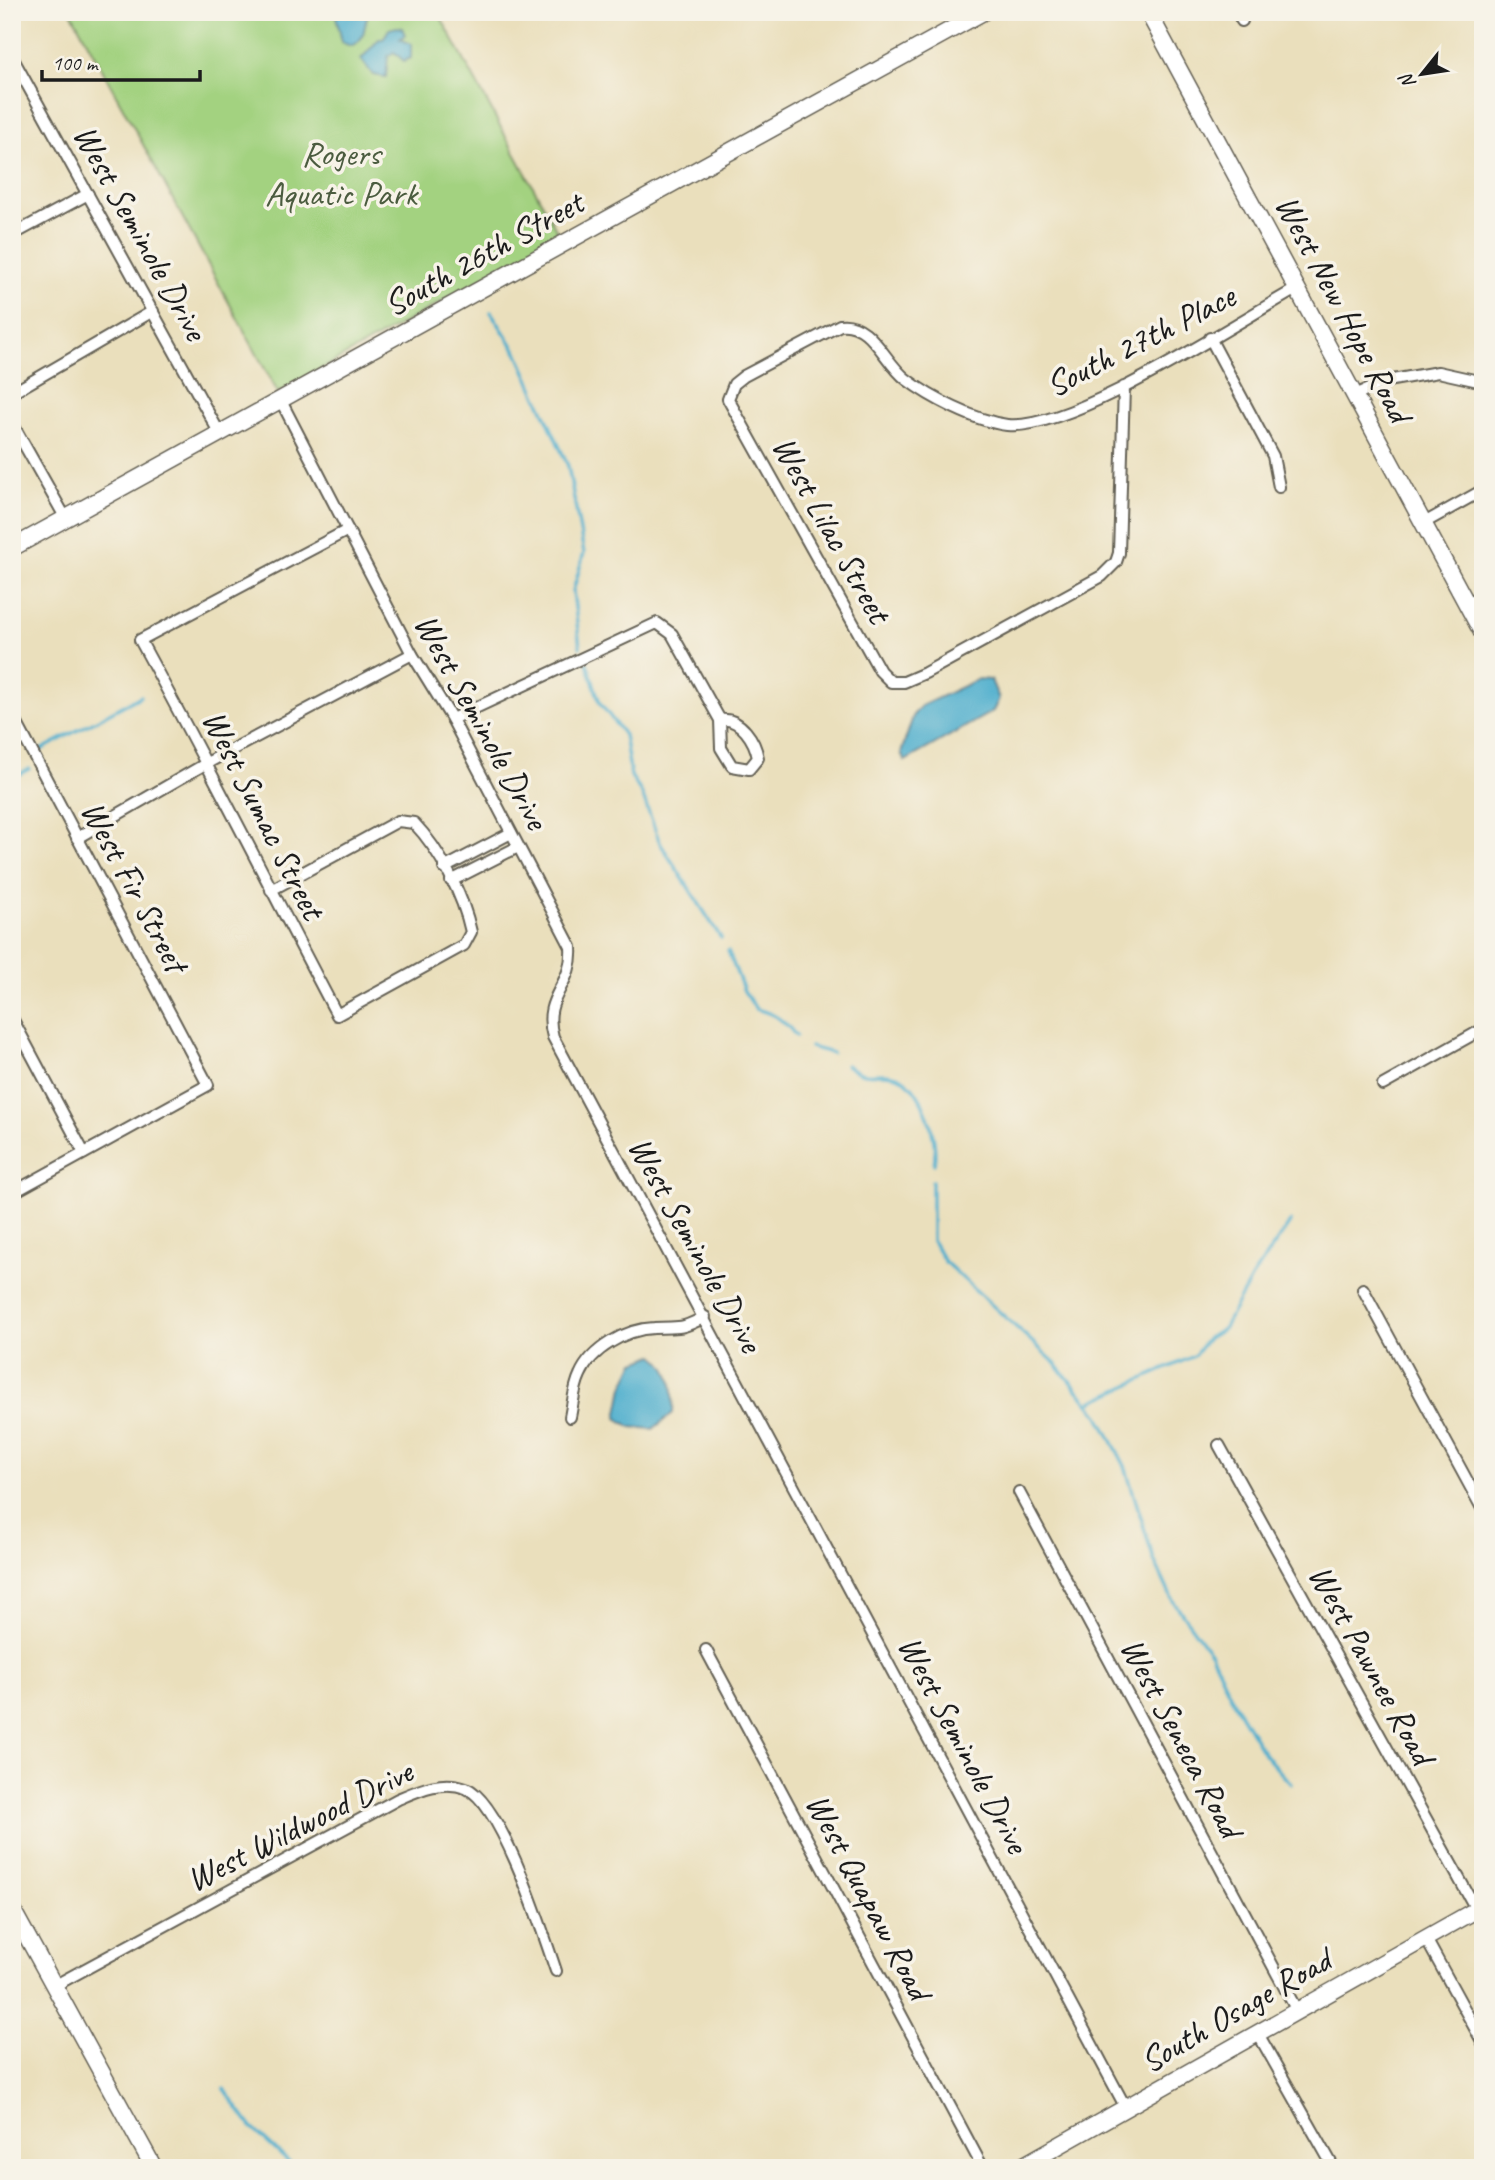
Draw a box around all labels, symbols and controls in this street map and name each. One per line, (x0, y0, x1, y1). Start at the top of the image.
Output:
scale bar (42, 38, 200, 82)
north arrow (1386, 38, 1456, 108)
text: 100 m (52, 50, 99, 76)
text: N (1393, 68, 1421, 93)
street label: West Seminole Drive (63, 117, 220, 350)
park label: Rogers Aquatic Park (265, 131, 419, 216)
street label: South 26th Street (376, 179, 594, 327)
street label: West New Hope Road (1265, 187, 1425, 434)
street label: South 27th Place (1038, 272, 1245, 407)
street label: West Lilac Street (762, 428, 903, 633)
street label: West Seminole Drive (404, 606, 561, 839)
street label: West Sumac Street (192, 702, 337, 929)
street label: West Fir Street (71, 793, 201, 984)
street label: West Seminole Drive (618, 1129, 775, 1362)
street label: West Pawnee Road (1298, 1557, 1447, 1777)
street label: West Seminole Drive (887, 1628, 1041, 1863)
street label: West Seneca Road (1110, 1630, 1255, 1849)
street label: West Wildwood Drive (179, 1748, 422, 1902)
street label: West Quapaw Road (795, 1785, 944, 2012)
street label: South Osage Road (1132, 1935, 1343, 2083)

